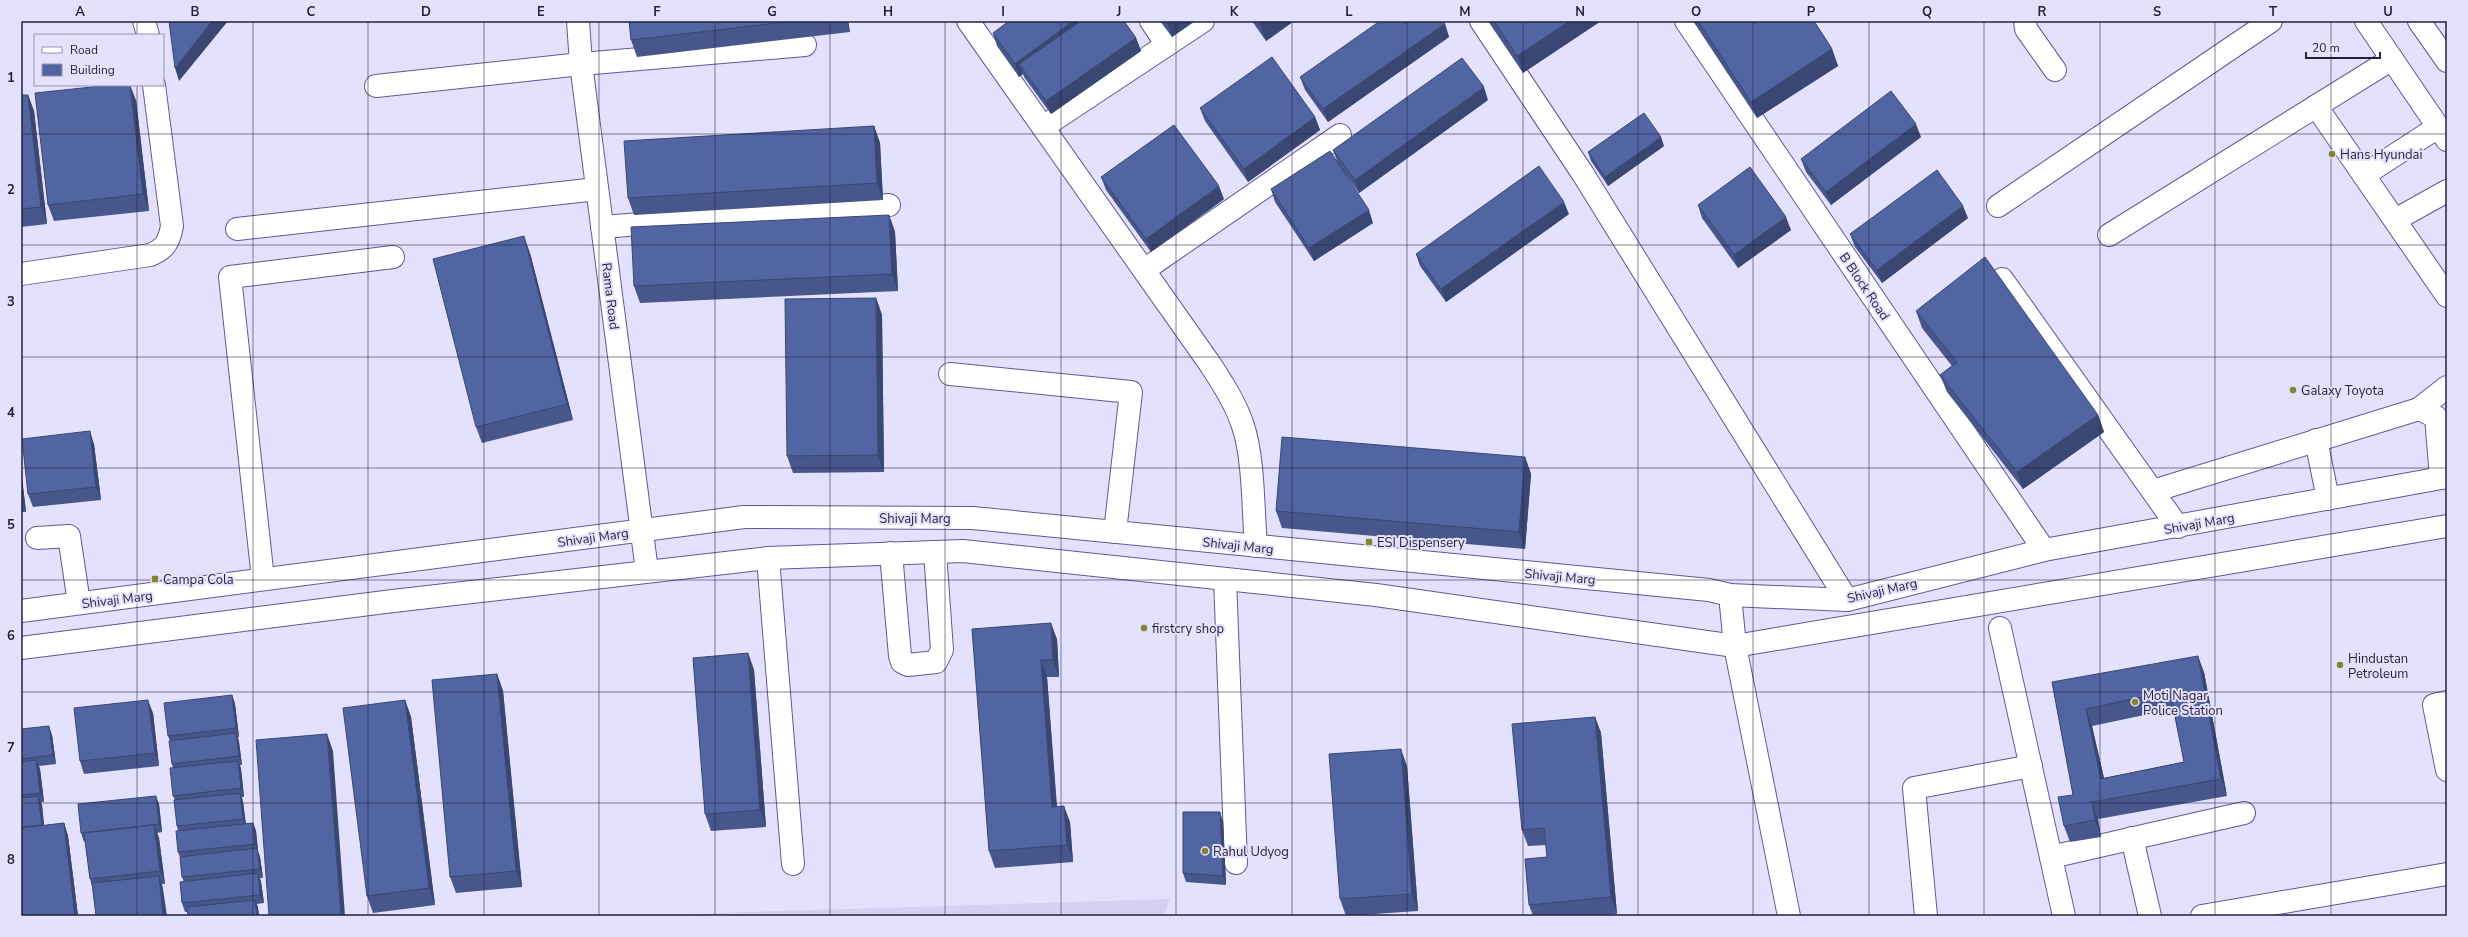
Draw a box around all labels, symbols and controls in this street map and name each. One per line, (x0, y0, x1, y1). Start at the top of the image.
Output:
text: A (75, 3, 85, 21)
text: B (191, 3, 200, 21)
text: C (307, 3, 316, 21)
text: D (421, 3, 431, 21)
text: E (537, 3, 545, 21)
text: F (653, 3, 661, 21)
text: G (767, 3, 777, 21)
text: H (883, 3, 893, 21)
text: I (1001, 3, 1005, 21)
text: J (1116, 3, 1121, 21)
text: K (1230, 3, 1239, 21)
text: L (1345, 3, 1353, 21)
text: M (1459, 3, 1471, 21)
text: N (1575, 3, 1585, 21)
text: O (1691, 3, 1701, 21)
text: P (1807, 3, 1816, 21)
text: Q (1922, 3, 1932, 21)
text: R (2038, 3, 2047, 21)
text: S (2153, 3, 2161, 21)
text: T (2269, 3, 2278, 21)
text: U (2383, 3, 2393, 21)
legend (34, 34, 164, 86)
scale bar (2306, 34, 2380, 60)
text: 20 m (2312, 40, 2340, 56)
text: Road (70, 42, 98, 58)
text: Building (70, 62, 115, 78)
text: 1 (7, 69, 15, 87)
place label: Hans Hyundai (2340, 146, 2423, 164)
marker: Hans Hyundai (2327, 149, 2337, 159)
text: 2 (7, 181, 15, 199)
street label: B Block Road (1835, 249, 1893, 324)
street label: Rama Road (597, 262, 623, 331)
text: 3 (7, 293, 15, 311)
place label: Galaxy Toyota (2301, 382, 2384, 400)
marker: Galaxy Toyota (2288, 385, 2298, 395)
text: 4 (7, 404, 15, 422)
street label: Shivaji Marg (2162, 509, 2236, 539)
street label: Shivaji Marg (879, 510, 951, 528)
text: 5 (7, 516, 15, 534)
street label: Shivaji Marg (557, 524, 630, 552)
street label: Shivaji Marg (1201, 533, 1274, 559)
place label: ESI Dispensery (1377, 534, 1465, 552)
marker: ESI Dispensery (1364, 537, 1374, 547)
street label: Shivaji Marg (1524, 565, 1596, 589)
place label: Campa Cola (163, 571, 234, 589)
marker: Campa Cola (150, 574, 160, 584)
street label: Shivaji Marg (1845, 574, 1919, 608)
street label: Shivaji Marg (81, 587, 154, 613)
place label: firstcry shop (1152, 620, 1224, 638)
marker: firstcry shop (1139, 623, 1149, 633)
text: 6 (7, 627, 15, 645)
place label: Hindustan Petroleum (2348, 650, 2408, 683)
marker: Hindustan Petroleum (2335, 660, 2345, 670)
place label: Moti Nagar Police Station (2143, 687, 2223, 720)
marker: Moti Nagar Police Station (2130, 697, 2140, 707)
text: 7 (7, 739, 15, 757)
place label: Rahul Udyog (1213, 843, 1289, 861)
marker: Rahul Udyog (1200, 846, 1210, 856)
text: 8 (7, 851, 15, 869)

